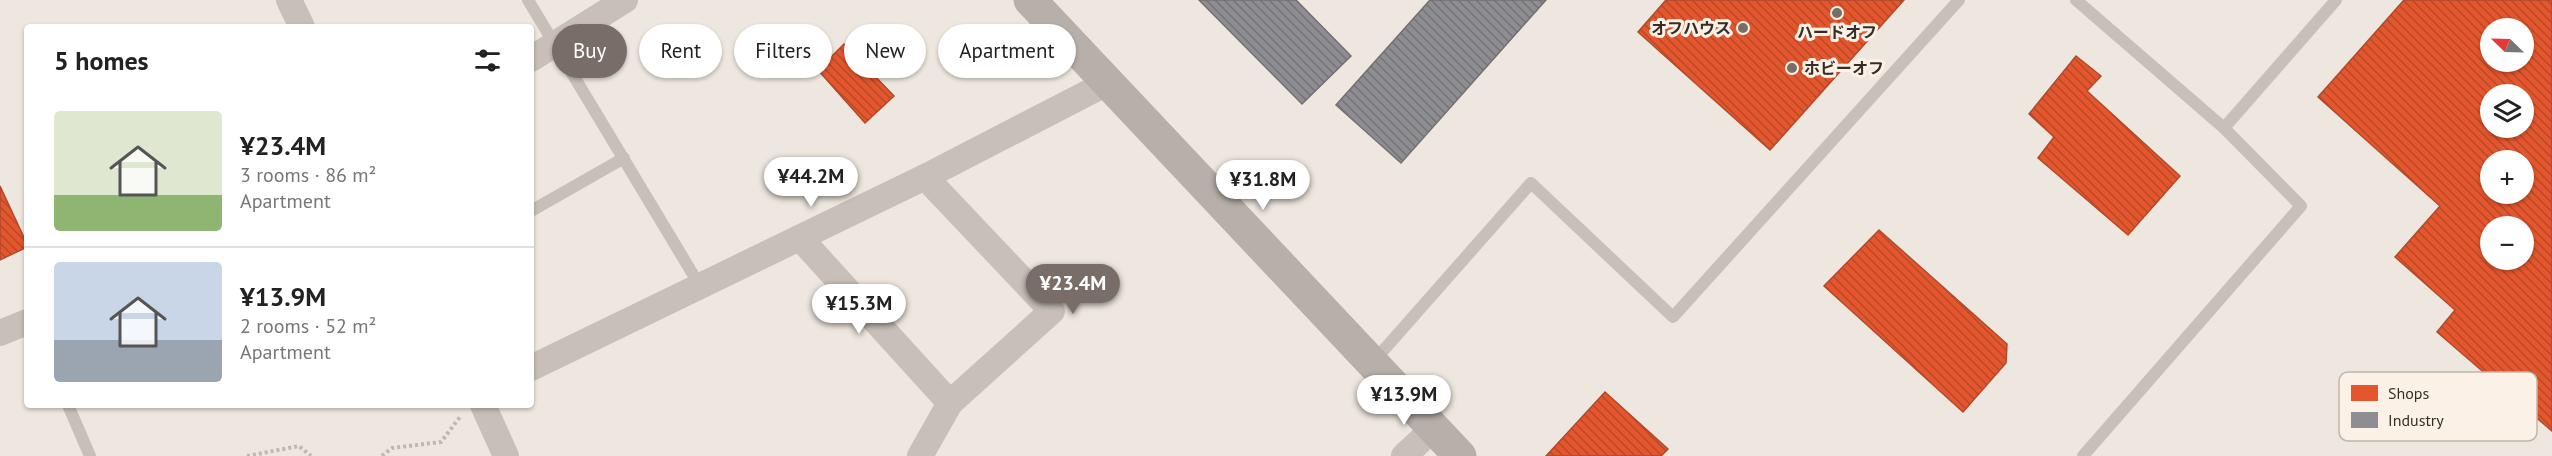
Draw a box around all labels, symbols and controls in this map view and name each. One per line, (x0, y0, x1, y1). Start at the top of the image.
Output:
marker: ハードオフ (1830, 6, 1844, 20)
place label: オフハウス (1651, 18, 1731, 38)
north arrow (2480, 18, 2534, 72)
map controls (2480, 18, 2534, 270)
marker: オフハウス (1736, 21, 1750, 35)
place label: ハードオフ (1797, 22, 1877, 42)
chip: Buy (552, 24, 627, 78)
chip: Rent (639, 24, 722, 78)
chip: Filters (734, 24, 832, 78)
chip: New (844, 24, 926, 78)
chip: Apartment (938, 24, 1076, 78)
text: 5 homes (54, 44, 149, 77)
icon: filters (471, 44, 504, 77)
place label: ホビーオフ (1804, 58, 1884, 78)
marker: ホビーオフ (1785, 61, 1799, 75)
button: layers (2480, 84, 2534, 138)
text: ¥23.4M (240, 129, 326, 162)
icon: home (102, 135, 174, 207)
button: + (2480, 150, 2534, 204)
pin: ¥44.2M (762, 157, 860, 208)
pin: ¥31.8M (1214, 160, 1312, 211)
text: 3 rooms · 86 m² (240, 162, 376, 188)
text: ¥44.2M (778, 163, 844, 189)
text: ¥31.8M (1230, 166, 1296, 192)
text: Apartment (240, 188, 331, 214)
button: − (2480, 216, 2534, 270)
pin: ¥23.4M (1024, 264, 1122, 315)
text: ¥23.4M (1040, 270, 1106, 296)
text: ¥13.9M (240, 280, 326, 313)
pin: ¥15.3M (810, 284, 908, 335)
icon: home (102, 286, 174, 358)
text: ¥15.3M (826, 290, 892, 316)
text: 2 rooms · 52 m² (240, 313, 376, 339)
text: Apartment (240, 339, 331, 365)
legend (2339, 372, 2537, 441)
pin: ¥13.9M (1355, 375, 1453, 426)
text: ¥13.9M (1371, 381, 1437, 407)
text: Shops (2388, 383, 2429, 403)
text: Industry (2388, 410, 2444, 430)

